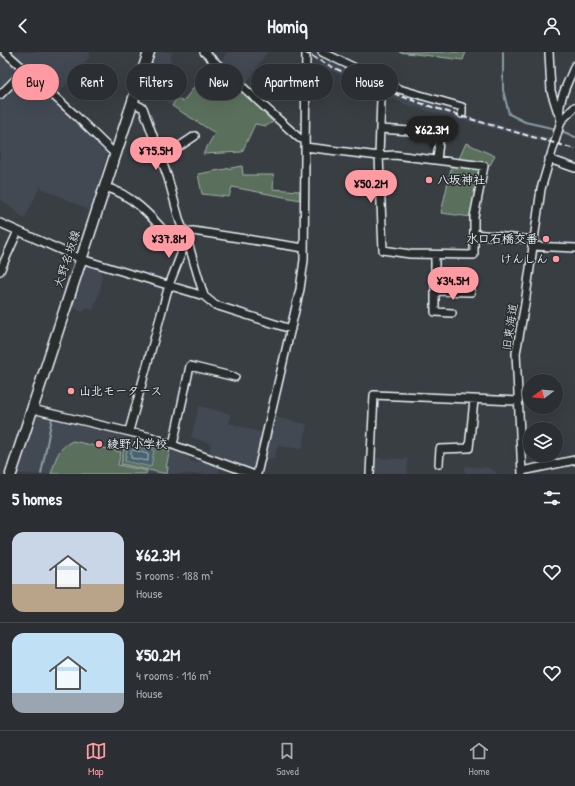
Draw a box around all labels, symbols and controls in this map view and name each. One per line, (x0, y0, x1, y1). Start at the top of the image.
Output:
text: Homiq (267, 14, 308, 39)
icon: back (12, 15, 34, 37)
icon: person (541, 15, 563, 37)
chip: Buy (12, 64, 59, 100)
chip: Rent (67, 64, 118, 100)
chip: Filters (126, 64, 187, 100)
chip: New (195, 64, 243, 100)
chip: Apartment (251, 64, 333, 100)
chip: House (341, 64, 398, 100)
pin: ¥62.3M (399, 116, 465, 150)
text: ¥62.3M (415, 120, 449, 138)
pin: ¥75.5M (123, 137, 189, 171)
text: ¥75.5M (139, 141, 173, 159)
pin: ¥50.2M (338, 170, 404, 204)
place label: 八坂神社 (437, 171, 485, 188)
text: ¥50.2M (354, 174, 388, 192)
marker: 八坂神社 (424, 175, 434, 185)
pin: ¥37.8M (136, 225, 202, 259)
street label: 大野名坂線 (49, 228, 84, 290)
text: ¥37.8M (152, 229, 186, 247)
place label: 水口石橋交番 (466, 230, 538, 247)
marker: 水口石橋交番 (541, 234, 551, 244)
place label: けんしん (500, 250, 548, 267)
marker: けんしん (551, 254, 561, 264)
pin: ¥34.5M (420, 267, 486, 301)
text: ¥34.5M (437, 271, 469, 289)
street label: 旧東海道 (497, 302, 522, 352)
north arrow (523, 374, 563, 414)
map controls (523, 374, 563, 462)
place label: 山北モータース (79, 382, 162, 399)
marker: 山北モータース (66, 386, 76, 396)
button: layers (523, 422, 563, 462)
place label: 綾野小学校 (107, 435, 167, 452)
marker: 綾野小学校 (94, 439, 104, 449)
text: 5 homes (12, 487, 62, 510)
icon: filters (541, 487, 563, 509)
text: ¥62.3M (136, 543, 180, 566)
icon: home (44, 548, 92, 596)
icon: heart (541, 561, 563, 583)
text: 5 rooms · 188 m² (136, 566, 213, 584)
text: House (136, 584, 163, 602)
text: ¥50.2M (136, 643, 180, 666)
icon: home (44, 649, 92, 697)
icon: heart (541, 662, 563, 684)
text: 4 rooms · 116 m² (136, 666, 211, 684)
text: House (136, 684, 163, 702)
tab: Map (85, 740, 107, 778)
tab: Saved (276, 740, 299, 778)
tab: Home (468, 740, 490, 778)

